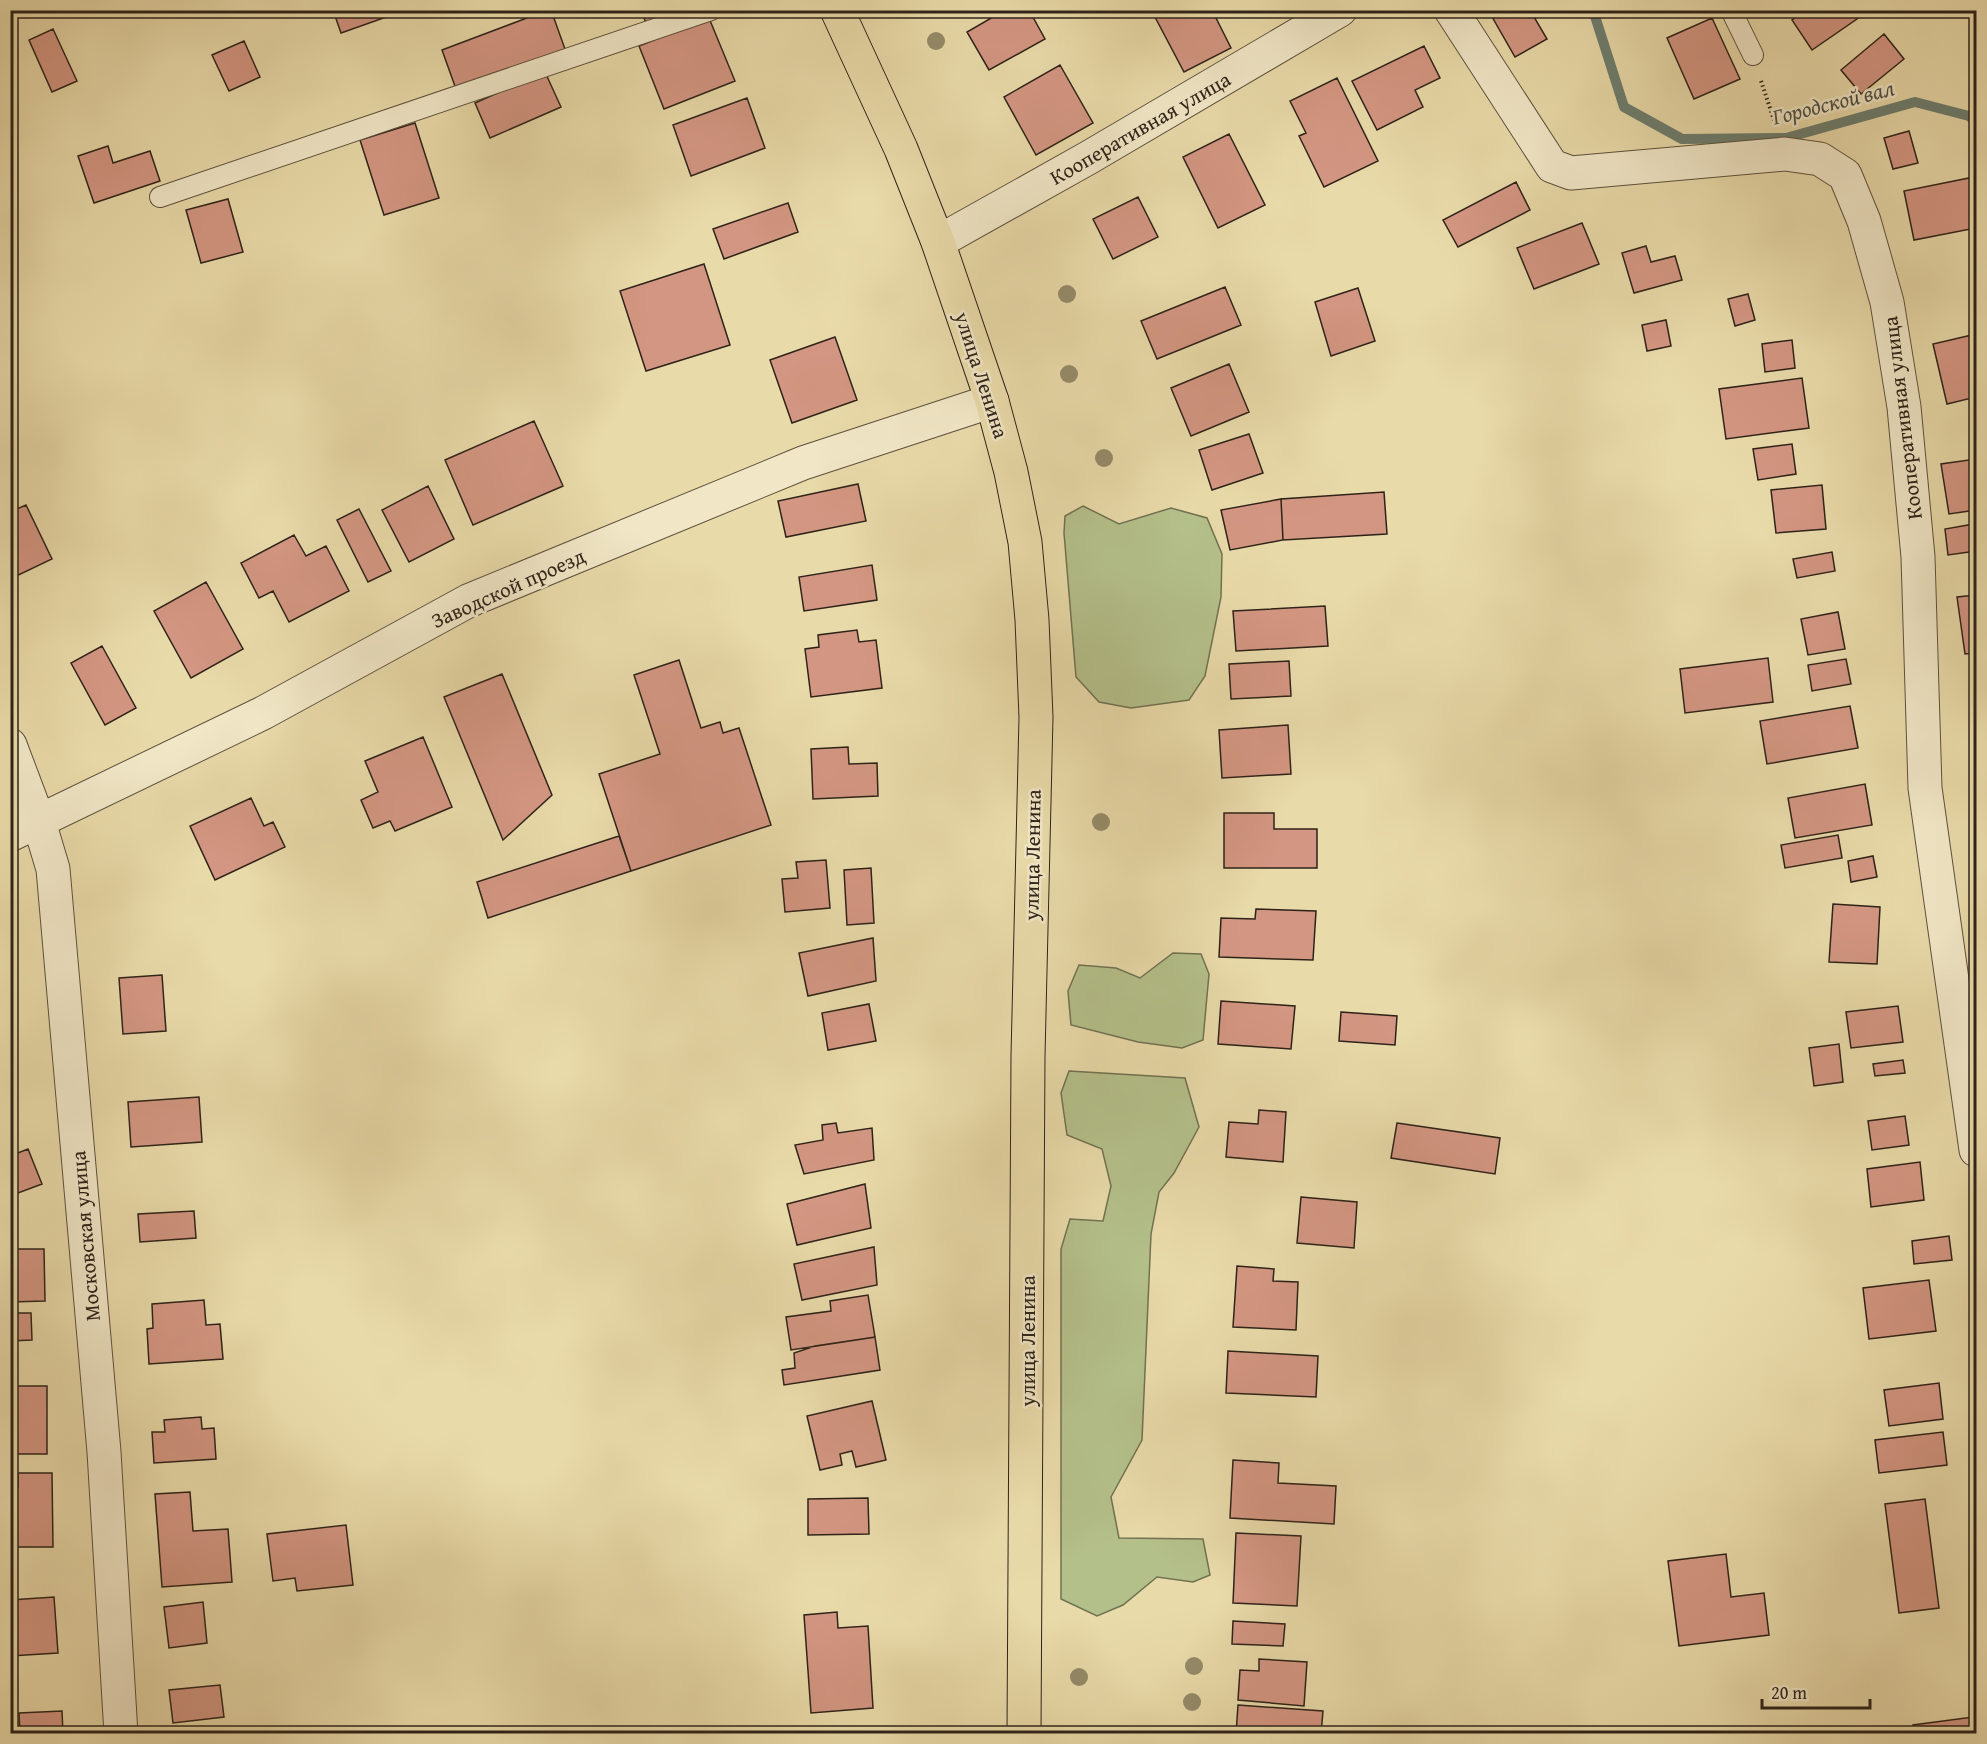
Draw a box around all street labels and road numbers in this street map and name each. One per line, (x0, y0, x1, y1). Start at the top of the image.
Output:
street label: Кооперативная улица (1044, 63, 1236, 193)
street label: улица Ленина (947, 307, 1017, 442)
street label: Кооперативная улица (1874, 315, 1930, 521)
street label: Заводской проезд (426, 540, 590, 636)
street label: улица Ленина (1015, 789, 1049, 922)
street label: Московская улица (62, 1150, 108, 1322)
street label: улица Ленина (1012, 1275, 1043, 1408)

